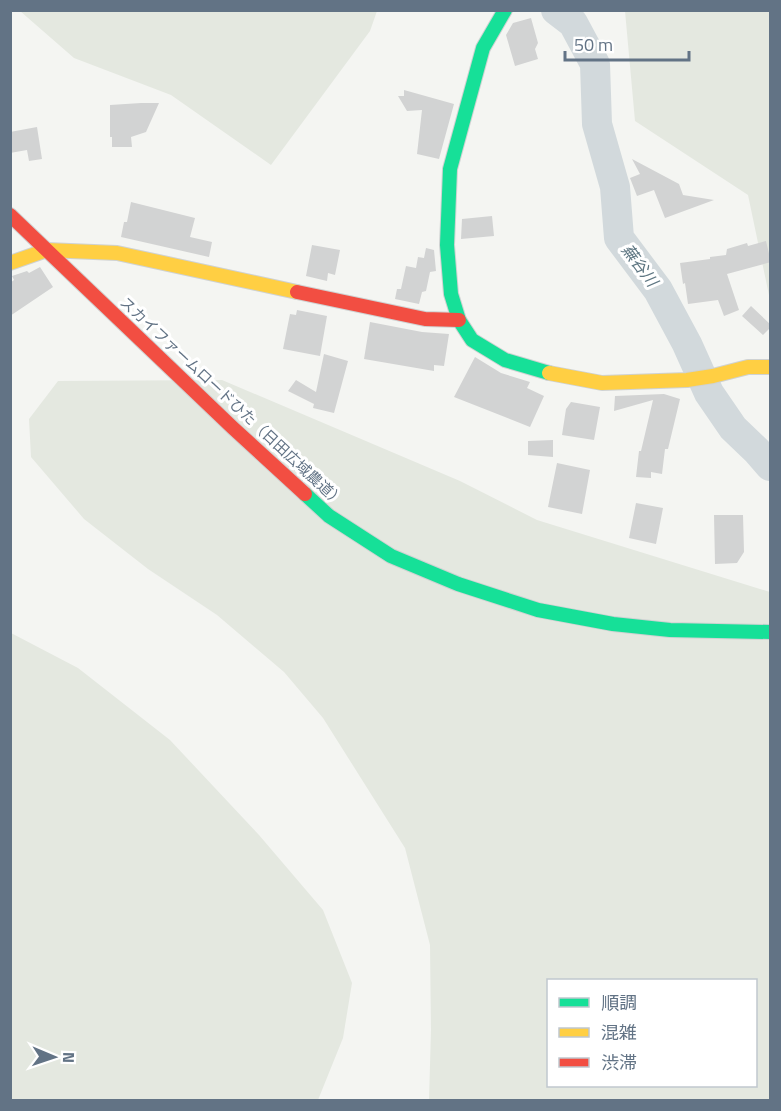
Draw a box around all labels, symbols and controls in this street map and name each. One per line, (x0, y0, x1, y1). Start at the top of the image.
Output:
scale bar (565, 24, 690, 62)
text: 50 m (574, 31, 613, 58)
water label: 蕪谷川 (616, 239, 665, 293)
street label: スカイファームロードひた（日田広域農道） (115, 291, 350, 512)
legend (547, 979, 757, 1087)
text: 順調 (601, 989, 637, 1016)
text: 混雑 (601, 1019, 637, 1046)
north arrow (24, 1027, 84, 1087)
text: 渋滞 (601, 1049, 637, 1076)
text: N (57, 1052, 81, 1063)

